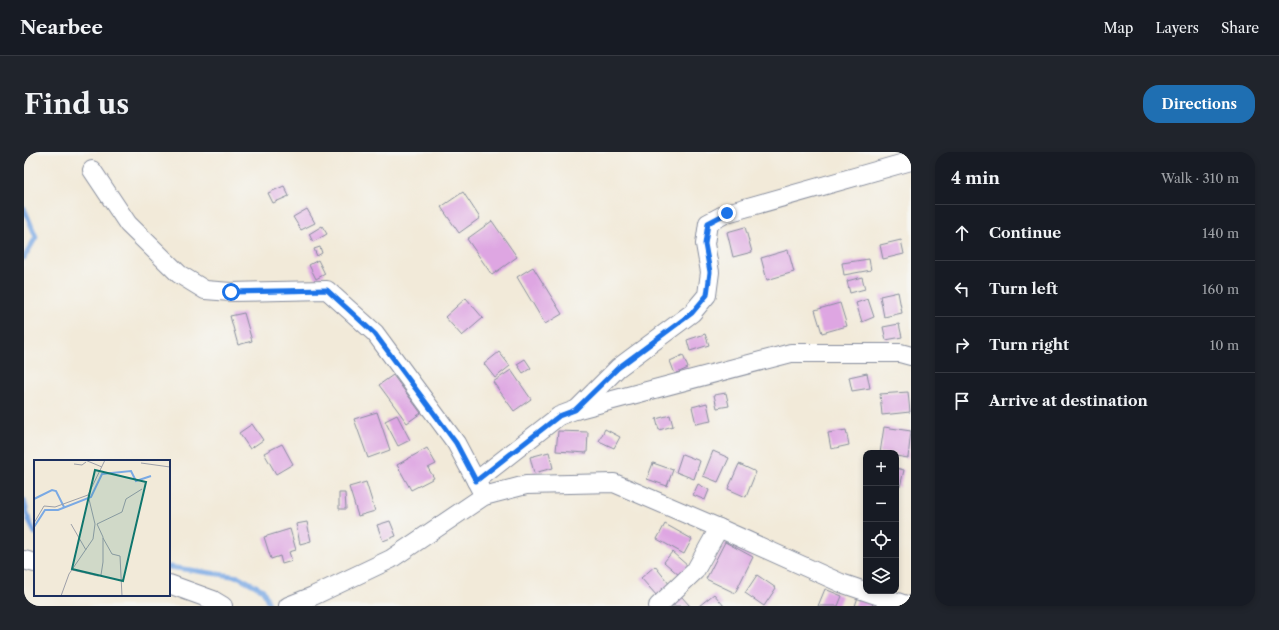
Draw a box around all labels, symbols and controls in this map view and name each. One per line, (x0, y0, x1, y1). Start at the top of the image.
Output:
text: Nearbee (20, 16, 103, 39)
text: Map (1103, 19, 1133, 37)
text: Layers (1155, 19, 1199, 37)
text: Share (1221, 19, 1259, 37)
button: Directions (1143, 85, 1255, 123)
text: Find us (24, 87, 129, 121)
text: 4 min (951, 168, 1000, 188)
text: Walk · 310 m (1161, 170, 1239, 186)
route end (718, 204, 736, 222)
icon: ahead (951, 222, 973, 244)
text: Continue (989, 223, 1061, 242)
text: 140 m (1202, 225, 1239, 241)
icon: left (951, 278, 973, 300)
text: Turn left (989, 279, 1058, 298)
text: 160 m (1202, 281, 1239, 297)
route start (222, 283, 240, 301)
icon: right (951, 334, 973, 356)
text: Turn right (989, 335, 1069, 354)
text: 10 m (1210, 337, 1239, 353)
icon: arrive (951, 390, 973, 412)
text: Arrive at destination (989, 391, 1148, 410)
map controls (863, 450, 899, 594)
button: + (863, 450, 899, 486)
inset map (34, 460, 170, 596)
button: − (863, 486, 899, 522)
button: locate (863, 522, 899, 558)
button: layers (863, 558, 899, 594)

